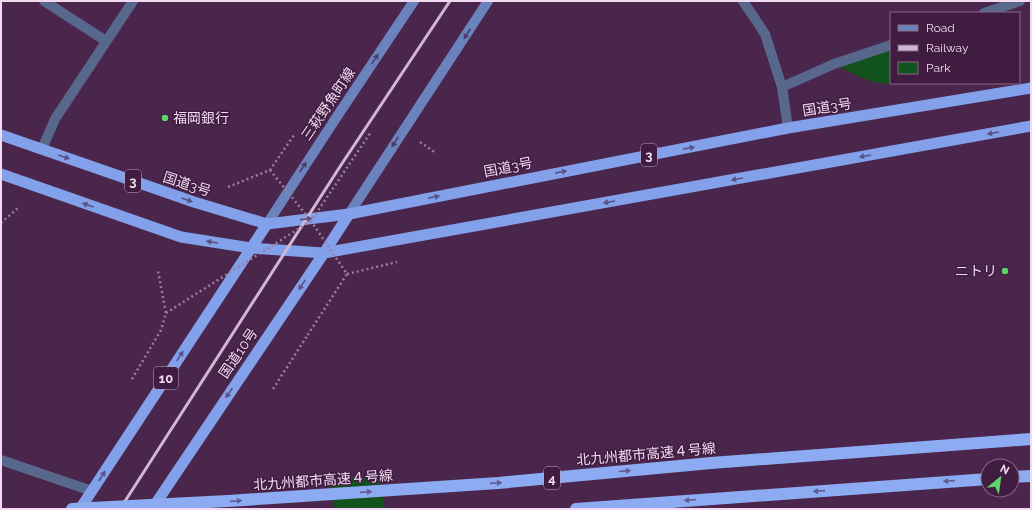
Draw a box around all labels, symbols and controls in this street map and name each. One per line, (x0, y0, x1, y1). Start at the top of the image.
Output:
legend (890, 12, 1020, 84)
text: Road (926, 21, 955, 35)
one-way arrow (463, 28, 471, 39)
text: Railway (926, 41, 969, 55)
one-way arrow (371, 54, 379, 64)
text: Park (926, 61, 951, 75)
street label: 三萩野魚町線 (298, 65, 358, 143)
street label: 国道3号 (801, 95, 853, 119)
place label: 福岡銀行 (173, 110, 229, 126)
marker: 福岡銀行 (160, 113, 170, 123)
one-way arrow (986, 130, 999, 136)
one-way arrow (391, 137, 399, 147)
road number: 3 (641, 144, 657, 166)
one-way arrow (683, 144, 695, 150)
one-way arrow (858, 153, 871, 159)
one-way arrow (59, 154, 71, 160)
street label: 国道3号 (482, 154, 534, 180)
one-way arrow (300, 162, 307, 173)
street label: 国道3号 (161, 169, 213, 199)
one-way arrow (555, 169, 568, 175)
road number: 3 (125, 170, 141, 192)
one-way arrow (731, 176, 743, 182)
one-way arrow (428, 194, 440, 200)
one-way arrow (181, 197, 193, 203)
one-way arrow (603, 199, 615, 205)
one-way arrow (82, 201, 94, 207)
one-way arrow (300, 216, 312, 222)
one-way arrow (206, 239, 218, 245)
place label: ニトリ (955, 263, 997, 279)
marker: ニトリ (1000, 266, 1010, 276)
one-way arrow (298, 280, 306, 291)
street label: 国道10号 (216, 325, 260, 381)
one-way arrow (177, 350, 184, 362)
road number: 10 (154, 367, 178, 389)
one-way arrow (225, 388, 233, 398)
street label: 北九州都市高速４号線 (576, 440, 716, 468)
north arrow (980, 458, 1020, 498)
text: N (998, 462, 1011, 477)
street label: 北九州都市高速４号線 (253, 467, 393, 493)
road number: 4 (544, 467, 560, 489)
one-way arrow (619, 468, 631, 474)
one-way arrow (98, 470, 105, 482)
one-way arrow (943, 478, 955, 485)
one-way arrow (490, 480, 502, 487)
one-way arrow (813, 487, 825, 494)
one-way arrow (360, 489, 372, 496)
one-way arrow (684, 496, 696, 503)
one-way arrow (230, 497, 243, 504)

